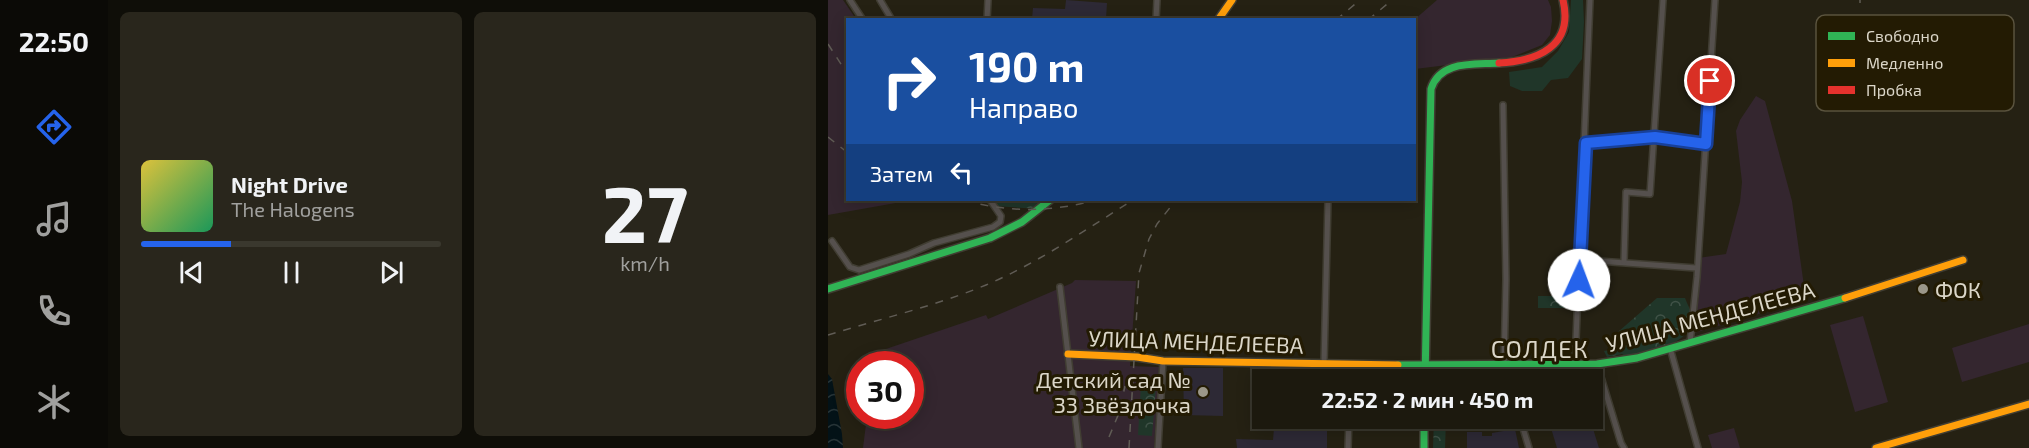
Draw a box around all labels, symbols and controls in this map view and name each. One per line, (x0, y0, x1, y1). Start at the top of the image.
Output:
legend (1816, 15, 2014, 111)
text: 22:50 (19, 25, 89, 57)
text: Свободно (1866, 26, 1939, 45)
text: 190 m (969, 40, 1085, 90)
icon: right (870, 42, 948, 120)
text: Медленно (1866, 53, 1943, 72)
pin (1684, 55, 1735, 106)
icon: arrive (1693, 64, 1726, 97)
text: Пробка (1866, 80, 1922, 99)
text: Направо (969, 91, 1078, 123)
icon: directions (33, 106, 75, 148)
icon: left (945, 156, 978, 189)
text: Затем (870, 160, 933, 186)
text: 27 (602, 165, 688, 259)
text: Night Drive (231, 171, 348, 197)
text: The Halogens (231, 197, 355, 221)
icon: music (33, 198, 75, 240)
position arrow (1547, 248, 1611, 312)
text: km/h (620, 251, 670, 275)
icon: previous (175, 256, 208, 289)
icon: pause (275, 256, 308, 289)
icon: next (375, 256, 408, 289)
street label: УЛИЦА МЕНДЕЛЕЕВА (1603, 276, 1817, 356)
place label: ФОК (1935, 276, 1981, 302)
marker: ФОК (1916, 282, 1930, 296)
icon: phone (33, 290, 75, 332)
street label: УЛИЦА МЕНДЕЛЕЕВА (1088, 324, 1304, 358)
district label: СОЛДЕК (1491, 334, 1589, 363)
speed limit sign: 30 (846, 351, 924, 429)
place label: Детский сад № 33 Звёздочка (1036, 366, 1191, 417)
icon: climate (33, 381, 75, 423)
marker: Детский сад № 33 Звёздочка (1196, 385, 1210, 399)
text: 22:52 · 2 мин · 450 m (1322, 386, 1533, 412)

